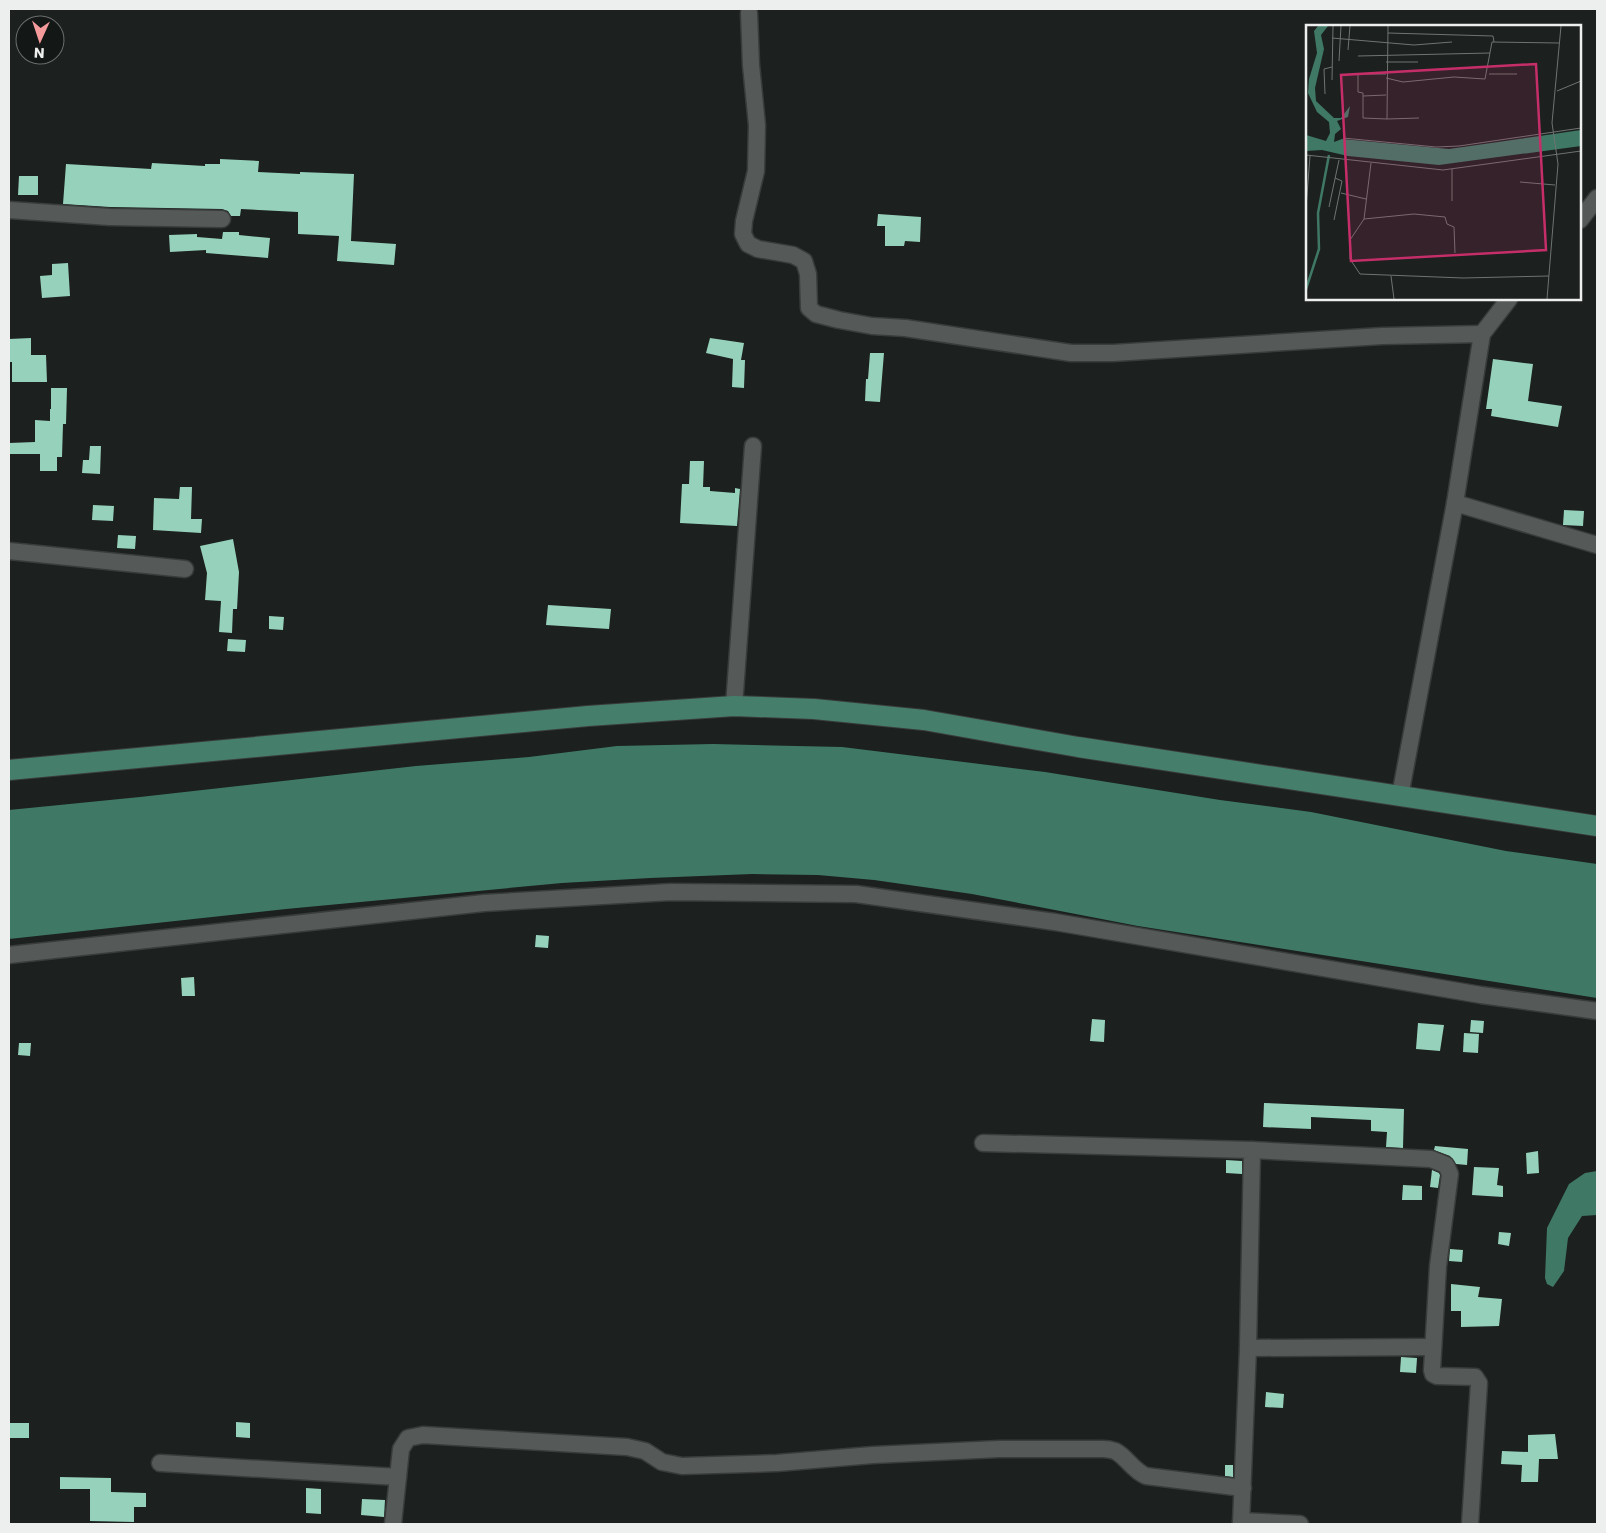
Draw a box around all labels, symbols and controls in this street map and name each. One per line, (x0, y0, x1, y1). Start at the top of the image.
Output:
north arrow (15, 15, 65, 65)
inset map (1306, 25, 1581, 300)
text: N (34, 43, 45, 63)

